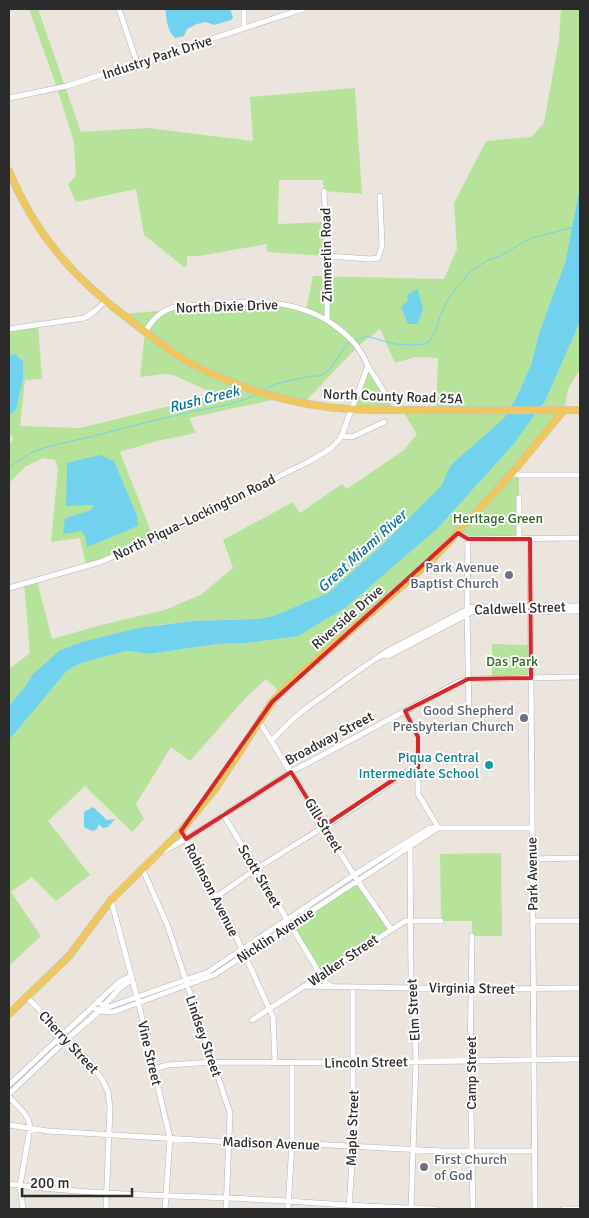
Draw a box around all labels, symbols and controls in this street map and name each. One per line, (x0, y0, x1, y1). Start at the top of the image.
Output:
street label: Industry Park Drive (100, 32, 214, 83)
street label: Zimmerlin Road (317, 208, 336, 302)
street label: North Dixie Drive (176, 296, 278, 317)
water label: Rush Creek (167, 381, 242, 416)
street label: North County Road 25A (323, 386, 464, 407)
street label: North Piqua–Lockington Road (110, 471, 278, 564)
water label: Great Miami River (314, 504, 412, 596)
park label: Heritage Green (453, 510, 543, 527)
place label: Park Avenue Baptist Church (410, 559, 499, 592)
marker: Park Avenue Baptist Church (503, 569, 515, 581)
street label: Riverside Drive (308, 582, 387, 653)
street label: Caldwell Street (474, 598, 566, 619)
park label: Das Park (486, 653, 538, 670)
place label: Good Shepherd Presbyterian Church (393, 702, 514, 735)
street label: Broadway Street (282, 708, 377, 769)
marker: Good Shepherd Presbyterian Church (518, 712, 530, 724)
place label: Piqua Central Intermediate School (359, 749, 479, 782)
marker: Piqua Central Intermediate School (483, 759, 495, 771)
street label: Gill Street (301, 795, 346, 856)
street label: Park Avenue (523, 837, 542, 911)
street label: Robinson Avenue (181, 841, 242, 940)
street label: Scott Street (234, 842, 285, 911)
street label: Nicklin Avenue (233, 904, 317, 967)
street label: Walker Street (305, 931, 382, 990)
street label: Elm Street (403, 978, 424, 1042)
street label: Virginia Street (429, 979, 515, 998)
street label: Lindsey Street (182, 993, 225, 1079)
street label: Cherry Street (35, 1007, 102, 1077)
street label: Vine Street (134, 1019, 165, 1087)
street label: Camp Street (463, 1036, 480, 1110)
street label: Lincoln Street (324, 1053, 408, 1072)
street label: Maple Street (343, 1089, 362, 1166)
street label: Madison Avenue (222, 1133, 320, 1154)
place label: First Church of God (434, 1151, 507, 1184)
marker: First Church of God (418, 1161, 430, 1173)
scale bar (22, 1166, 132, 1198)
text: 200 m (30, 1174, 70, 1192)

